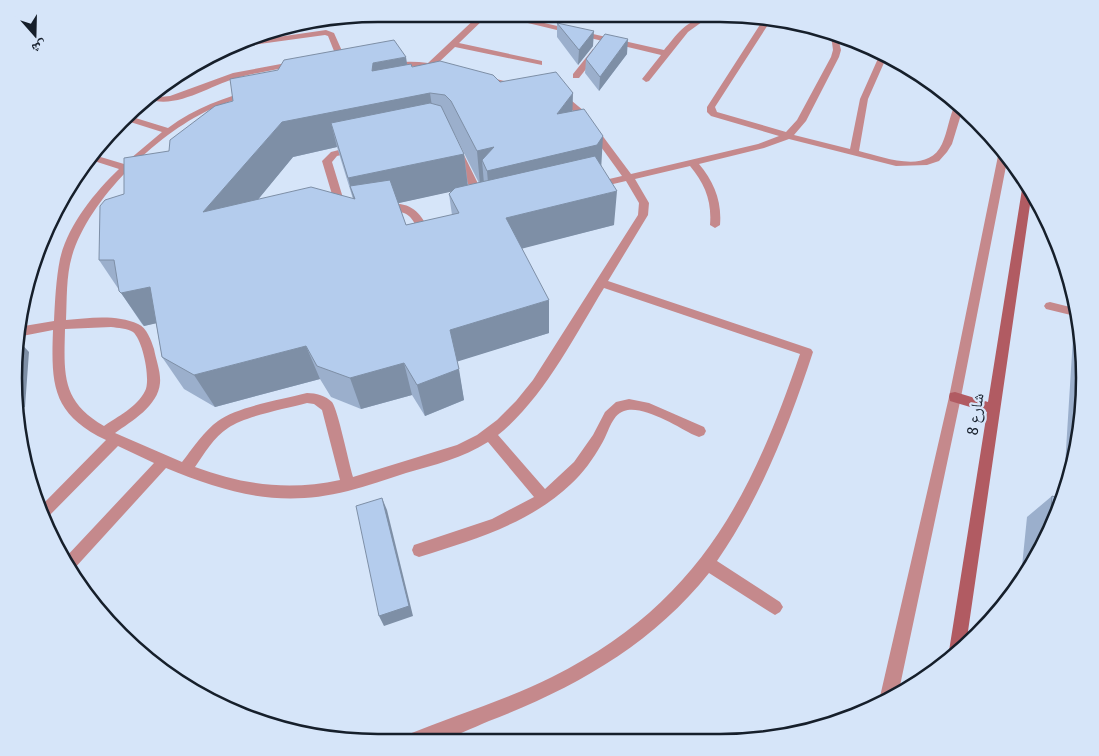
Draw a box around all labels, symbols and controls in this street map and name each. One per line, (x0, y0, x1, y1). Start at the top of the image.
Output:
north arrow (10, 10, 60, 60)
text: ش (29, 36, 49, 57)
street label: شارع 8 (962, 392, 989, 436)

